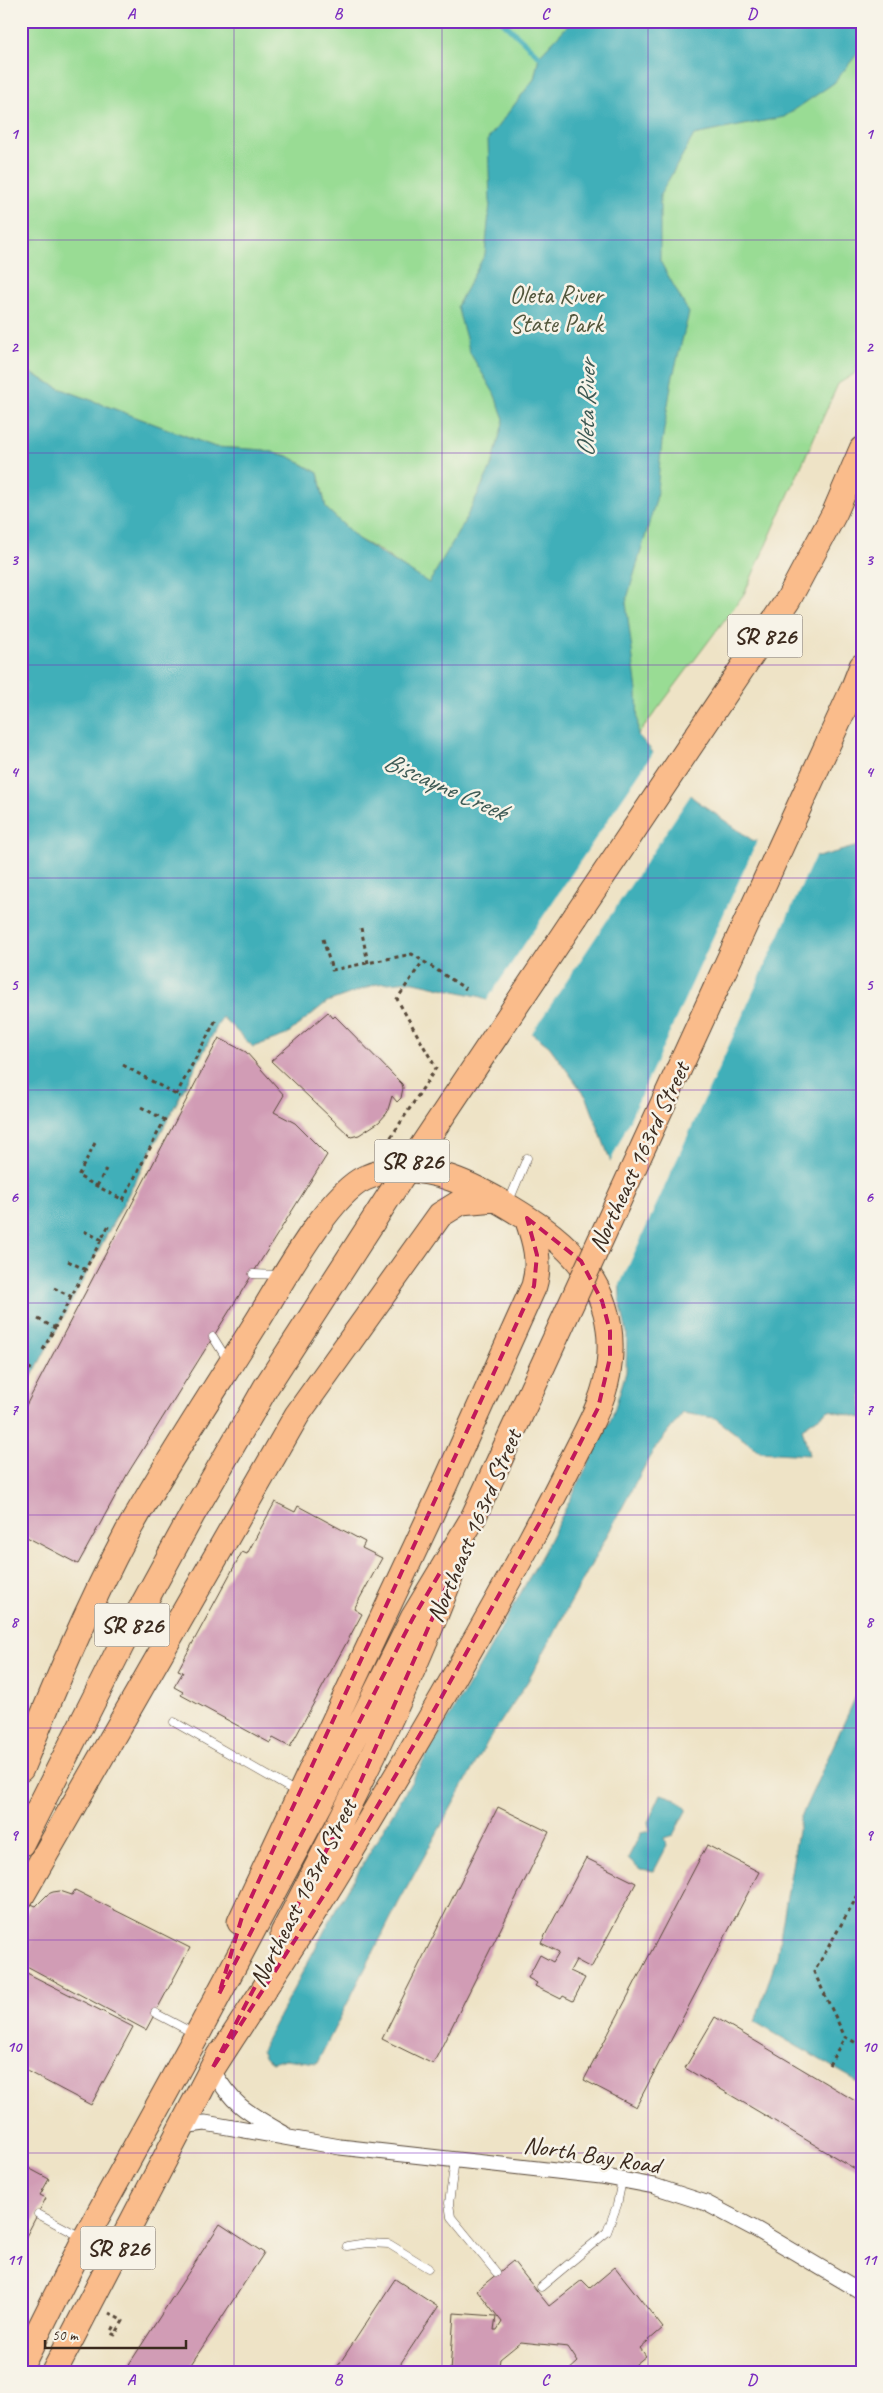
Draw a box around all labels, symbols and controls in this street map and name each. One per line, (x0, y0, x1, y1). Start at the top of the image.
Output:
text: A (127, 4, 137, 24)
text: B (334, 4, 344, 24)
text: C (541, 4, 551, 24)
text: D (747, 4, 758, 24)
text: 1 (10, 124, 19, 144)
text: 1 (865, 124, 874, 144)
park label: Oleta River State Park (509, 279, 606, 340)
text: 2 (10, 337, 19, 357)
text: 2 (865, 337, 874, 357)
water label: Oleta River (569, 356, 603, 458)
text: 3 (10, 550, 19, 570)
text: 3 (865, 550, 874, 570)
road number: SR 826 (728, 614, 802, 658)
water label: Biscayne Creek (379, 744, 516, 830)
text: 4 (10, 762, 19, 782)
text: 4 (865, 762, 874, 782)
text: 5 (11, 975, 20, 995)
text: 5 (866, 975, 875, 995)
street label: Northeast 163rd Street (581, 1054, 698, 1257)
road number: SR 826 (374, 1140, 450, 1182)
text: 6 (10, 1187, 19, 1207)
text: 6 (865, 1187, 874, 1207)
text: 7 (10, 1400, 19, 1420)
text: 7 (865, 1400, 874, 1420)
street label: Northeast 163rd Street (419, 1422, 530, 1627)
road number: SR 826 (94, 1604, 170, 1646)
text: 8 (10, 1612, 19, 1632)
text: 8 (865, 1612, 874, 1632)
street label: Northeast 163rd Street (242, 1791, 365, 1992)
text: 9 (10, 1825, 19, 1845)
text: 9 (865, 1825, 874, 1845)
text: 10 (7, 2037, 23, 2057)
text: 10 (862, 2037, 878, 2057)
street label: North Bay Road (522, 2128, 667, 2182)
road number: SR 826 (80, 2226, 156, 2270)
text: 11 (7, 2250, 23, 2270)
text: 11 (862, 2250, 878, 2270)
scale bar (45, 2318, 186, 2350)
text: 50 m (52, 2326, 79, 2345)
text: A (127, 2370, 137, 2390)
text: B (334, 2370, 344, 2390)
text: C (541, 2370, 551, 2390)
text: D (747, 2370, 758, 2390)

